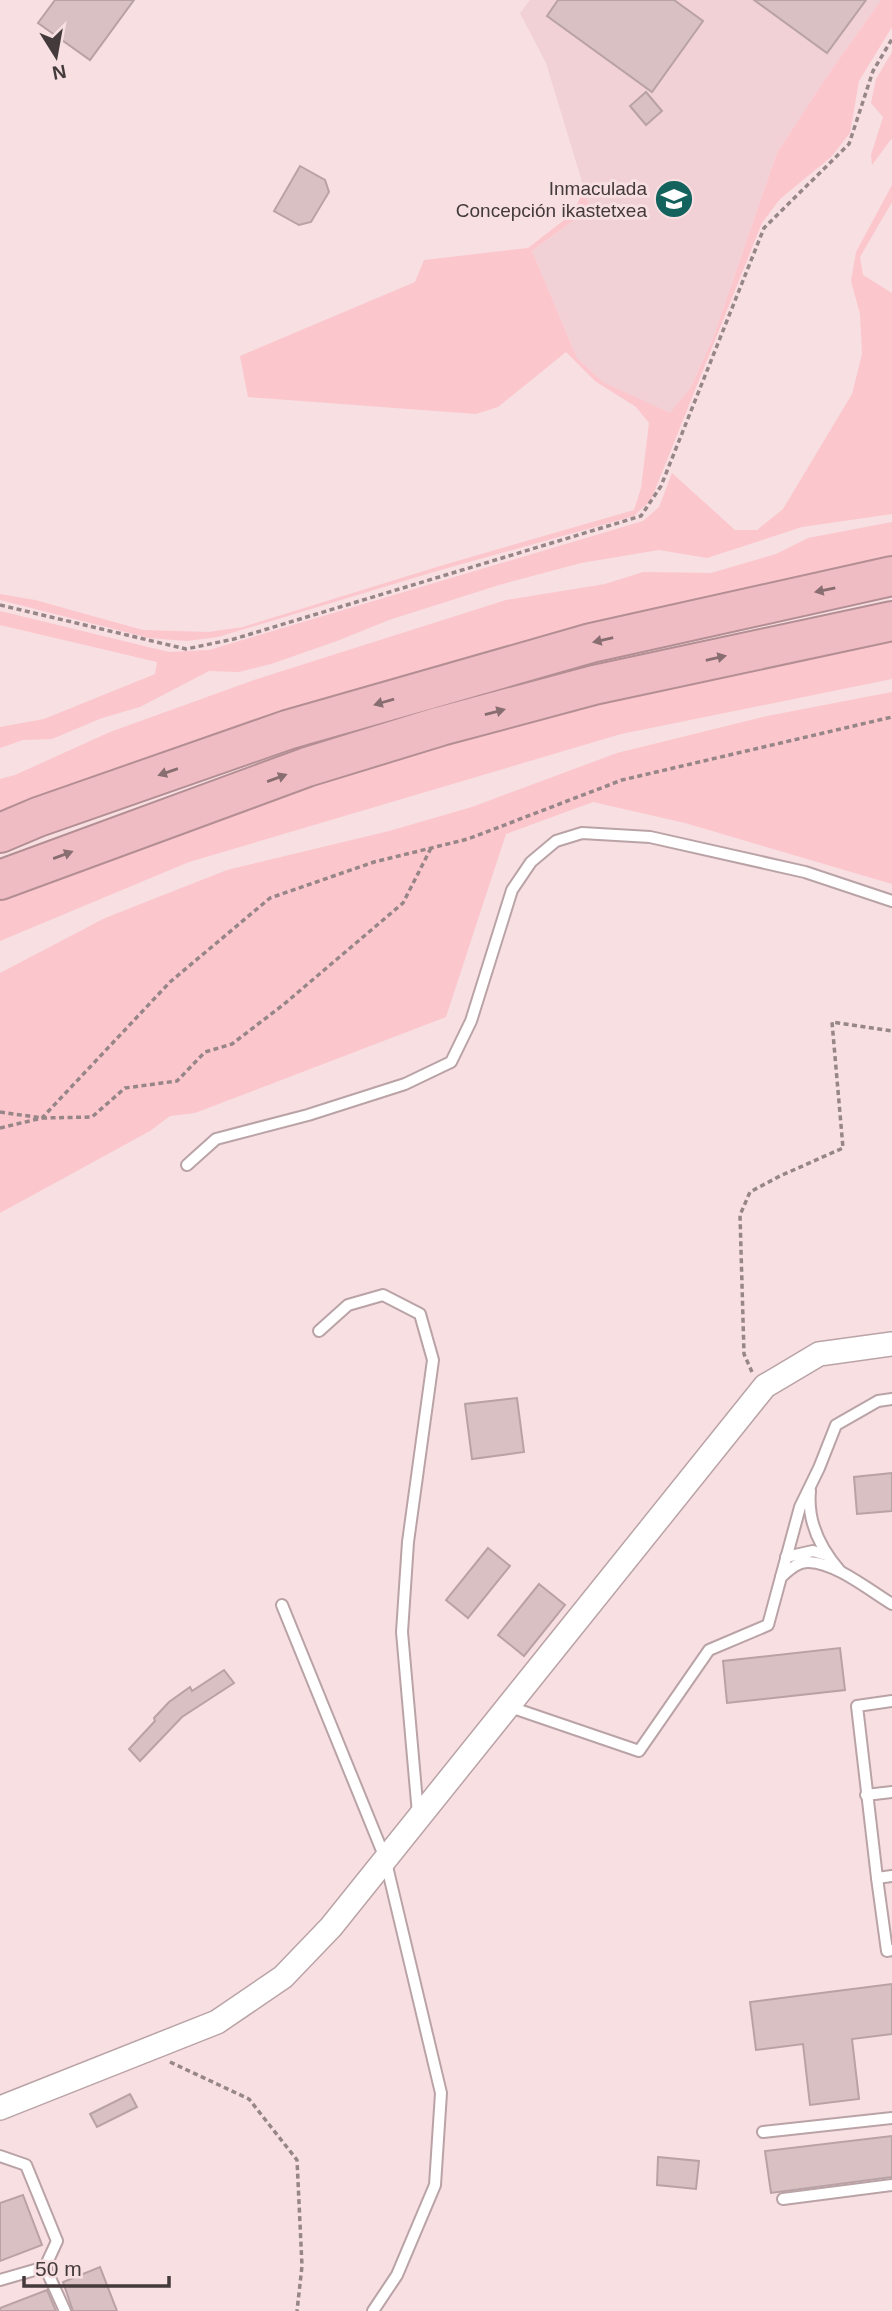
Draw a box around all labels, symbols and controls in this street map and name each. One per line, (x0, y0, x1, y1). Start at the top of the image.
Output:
north arrow (21, 21, 91, 91)
text: N (50, 61, 68, 84)
place label: Inmaculada Concepción ikastetxea (456, 178, 647, 221)
school or university icon: Inmaculada Concepción ikastetxea (653, 178, 695, 220)
one-way arrow (814, 585, 836, 596)
one-way arrow (592, 635, 614, 646)
one-way arrow (705, 652, 727, 663)
one-way arrow (373, 697, 395, 708)
one-way arrow (485, 706, 506, 716)
one-way arrow (157, 767, 178, 778)
one-way arrow (267, 772, 288, 783)
one-way arrow (53, 849, 74, 860)
scale bar (24, 2244, 170, 2288)
text: 50 m (35, 2257, 82, 2280)

